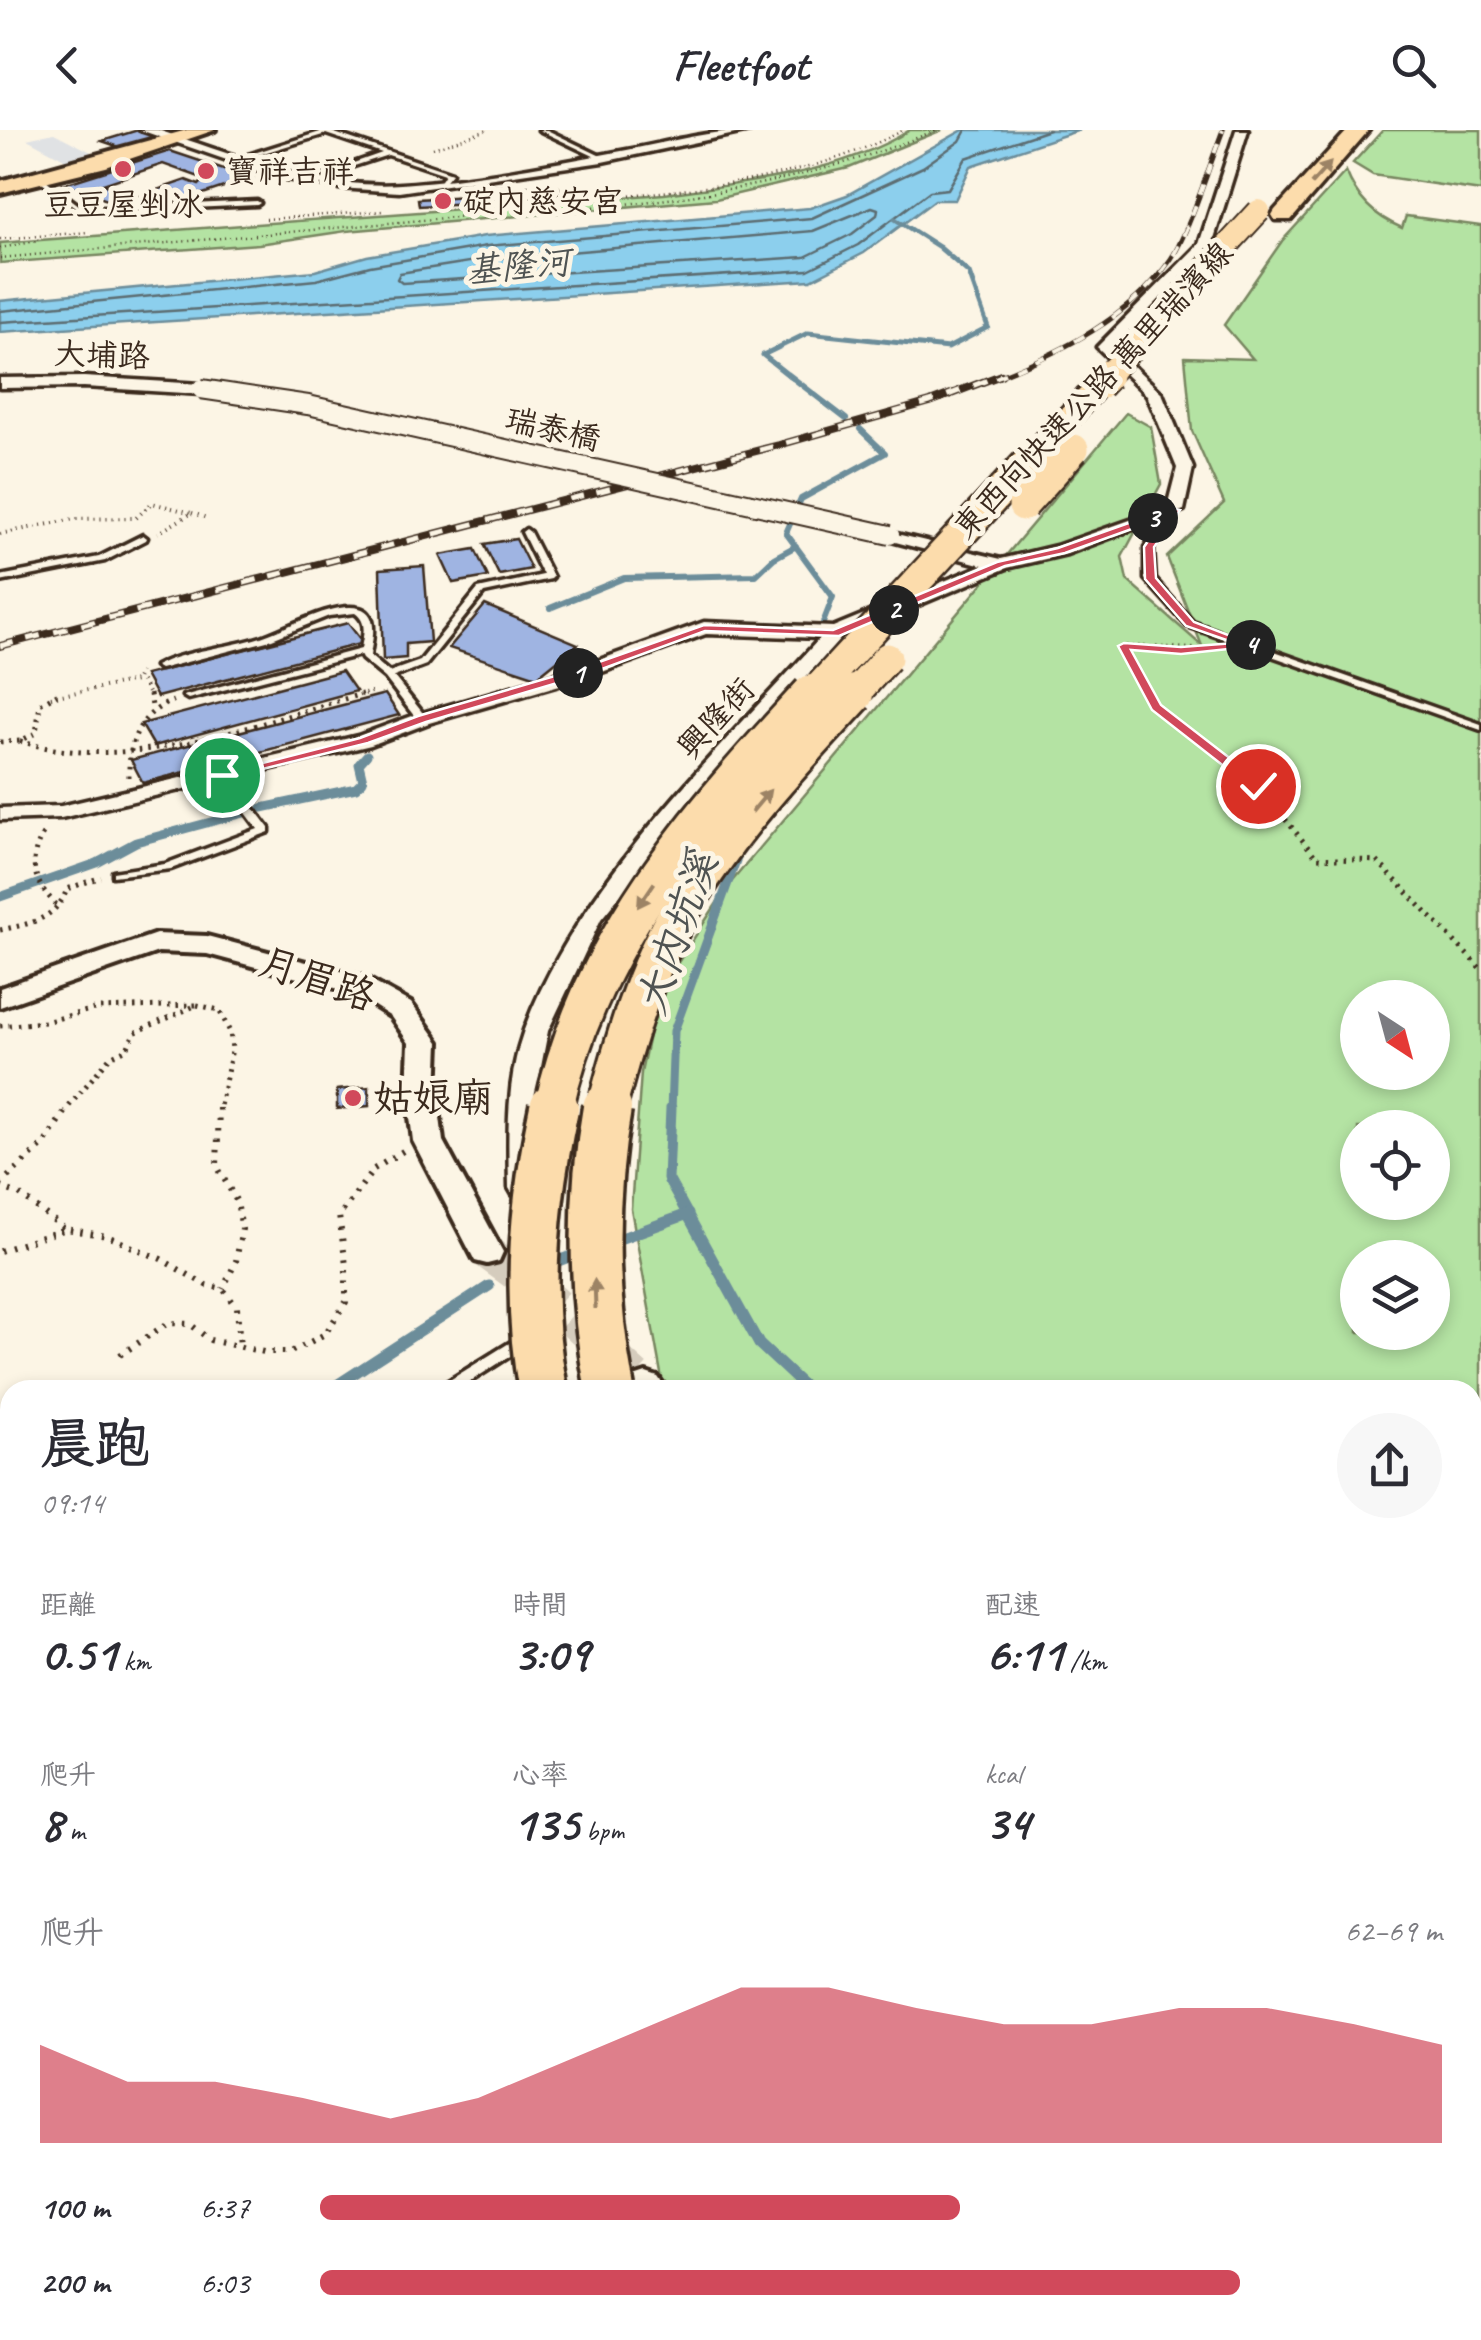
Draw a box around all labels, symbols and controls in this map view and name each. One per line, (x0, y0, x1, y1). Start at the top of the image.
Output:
text: Fleetfoot (673, 37, 808, 94)
icon: back (40, 38, 95, 93)
icon: search (1386, 38, 1441, 93)
place label: 寶祥吉祥 (226, 151, 354, 192)
marker: 豆豆屋剉冰 (112, 158, 134, 180)
marker: 寶祥吉祥 (195, 160, 217, 182)
one-way arrow (1309, 161, 1332, 185)
place label: 碇內慈安宮 (463, 181, 623, 222)
place label: 豆豆屋剉冰 (43, 184, 203, 225)
marker: 碇內慈安宮 (432, 190, 454, 212)
street label: 東西向快速公路 萬里瑞濱線 (944, 233, 1242, 547)
water label: 基隆河 (464, 239, 577, 293)
street label: 大埔路 (53, 333, 151, 377)
street label: 瑞泰橋 (502, 398, 604, 460)
pin: 3 (1128, 493, 1178, 543)
text: 3 (1147, 500, 1159, 535)
pin: 2 (869, 585, 919, 635)
text: 2 (888, 592, 900, 627)
pin: 4 (1226, 620, 1276, 670)
text: 4 (1245, 627, 1257, 662)
pin: 1 (553, 648, 603, 698)
text: 1 (572, 655, 584, 690)
street label: 興隆街 (668, 669, 764, 767)
pin (180, 733, 265, 818)
pin (1216, 744, 1301, 829)
icon: arrive (195, 748, 250, 803)
icon: check (1231, 759, 1286, 814)
one-way arrow (750, 789, 772, 814)
water label: 大內坑溪 (625, 843, 730, 1021)
one-way arrow (637, 881, 656, 909)
street label: 月眉路 (252, 936, 382, 1022)
north arrow (1340, 980, 1450, 1090)
map controls (1340, 980, 1450, 1350)
place label: 姑娘廟 (373, 1073, 493, 1123)
marker: 姑娘廟 (342, 1087, 364, 1109)
button: locate (1340, 1110, 1450, 1220)
button: layers (1340, 1240, 1450, 1350)
one-way arrow (586, 1278, 602, 1310)
text: 晨跑 (40, 1409, 150, 1479)
button: share (1337, 1413, 1442, 1518)
text: 09:14 (40, 1482, 104, 1523)
text: 距離 (40, 1587, 96, 1622)
text: 時間 (512, 1587, 568, 1622)
text: 配速 (985, 1587, 1041, 1622)
text: 0.51 (40, 1622, 117, 1685)
text: 3:09 (512, 1622, 589, 1685)
text: 6:11 (985, 1622, 1063, 1685)
text: km (117, 1643, 151, 1678)
text: /km (1063, 1643, 1106, 1678)
text: kcal (985, 1756, 1022, 1791)
text: 爬升 (40, 1757, 96, 1792)
text: 心率 (512, 1757, 568, 1792)
text: 34 (985, 1791, 1030, 1854)
text: 8 (40, 1792, 63, 1855)
text: 135 (512, 1792, 579, 1855)
text: m (63, 1813, 85, 1848)
text: bpm (579, 1813, 624, 1848)
text: 62–69 m (1344, 1910, 1442, 1951)
text: 爬升 (40, 1912, 104, 1953)
text: 100 m (40, 2187, 109, 2228)
text: 6:37 (200, 2187, 250, 2228)
text: 200 m (40, 2262, 109, 2303)
text: 6:03 (200, 2262, 250, 2303)

